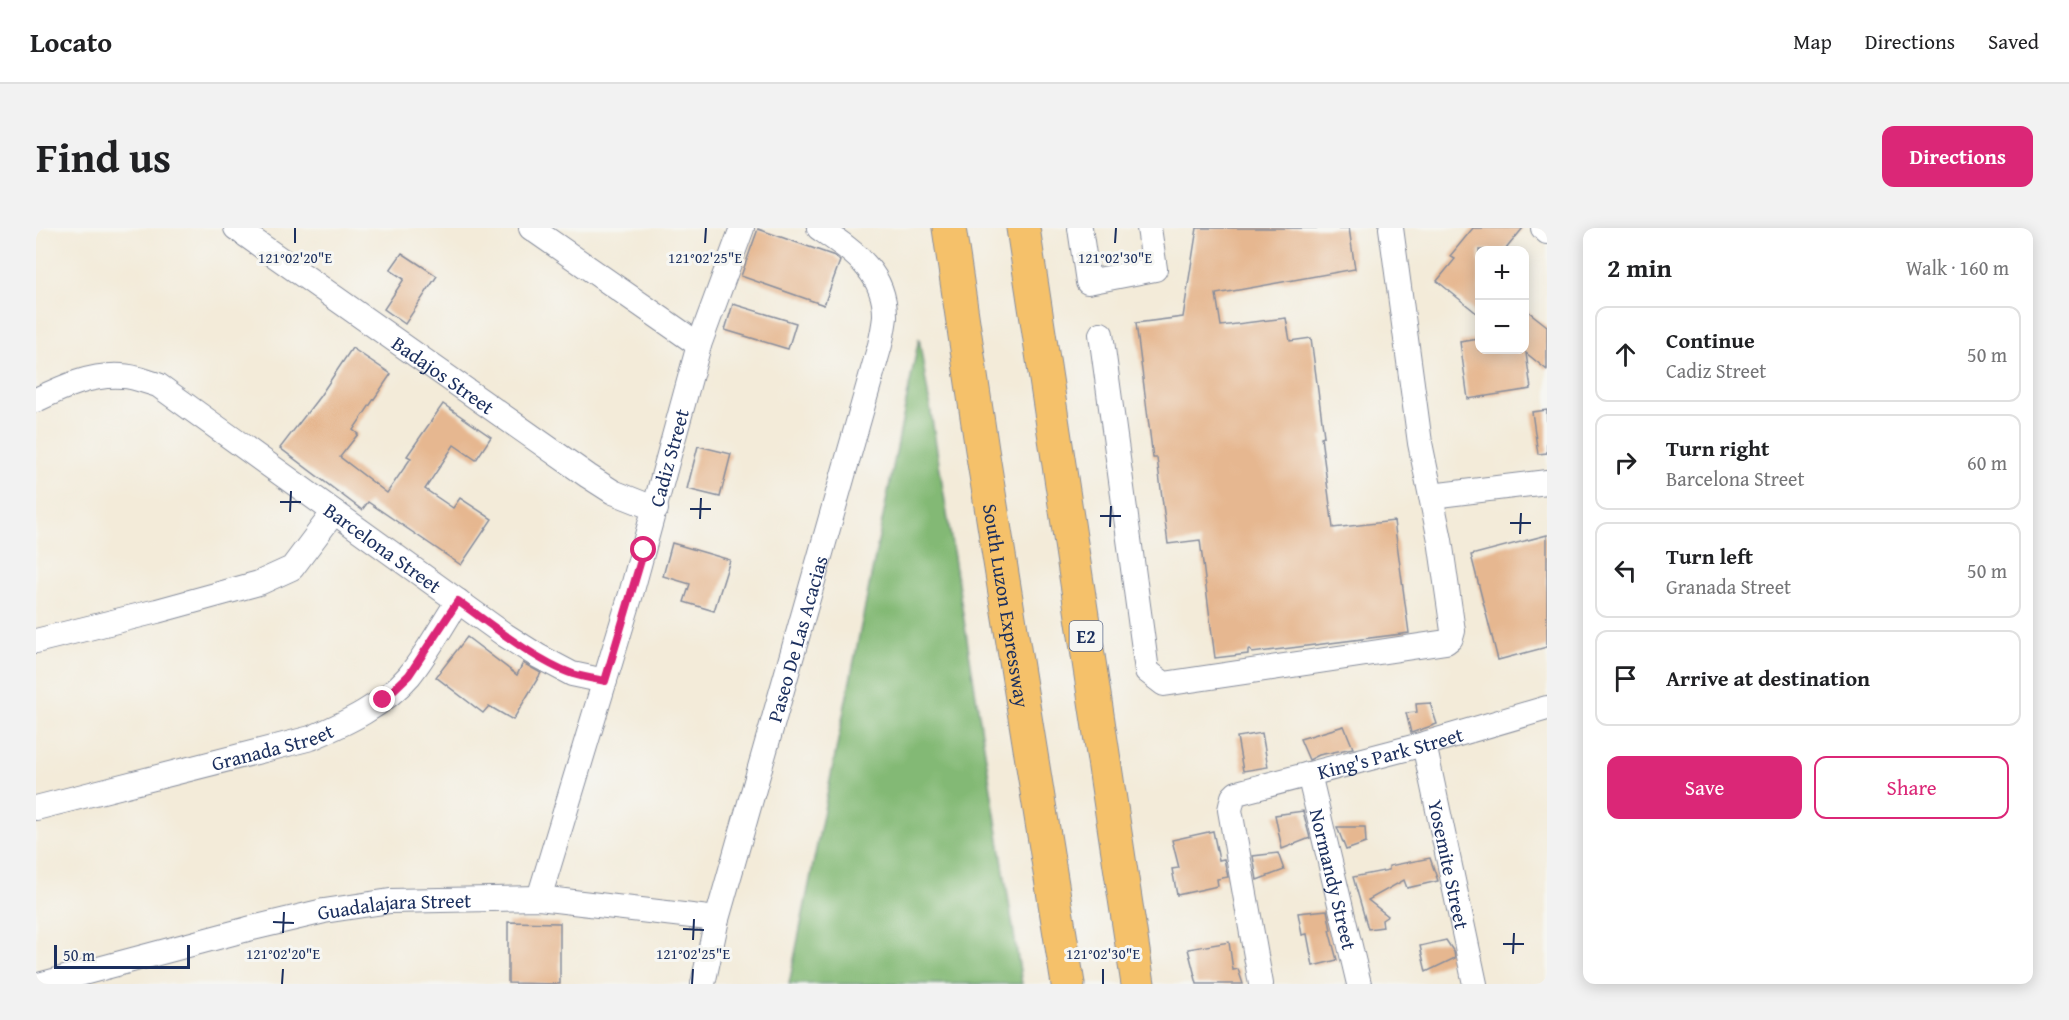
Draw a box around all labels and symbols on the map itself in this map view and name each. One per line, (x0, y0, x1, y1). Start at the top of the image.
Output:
text: 121°02'20"E (258, 247, 332, 268)
text: 121°02'25"E (668, 247, 742, 268)
text: 121°02'30"E (1078, 247, 1152, 268)
street label: Badajos Street (386, 328, 501, 421)
street label: Cadiz Street (641, 405, 695, 510)
street label: Barcelona Street (318, 495, 448, 599)
street label: South Luzon Expressway (976, 501, 1038, 710)
route start (630, 536, 656, 562)
street label: Paseo De Las Acacias (759, 552, 834, 725)
road number: E2 (1070, 621, 1102, 651)
route end (369, 686, 395, 712)
street label: Granada Street (208, 716, 338, 777)
street label: King's Park Street (1314, 719, 1466, 786)
street label: Yosemite Street (1422, 797, 1477, 932)
street label: Normandy Street (1303, 806, 1365, 953)
street label: Guadalajara Street (314, 885, 472, 927)
scale bar (54, 942, 190, 970)
text: 121°02'20"E (246, 943, 320, 964)
text: 121°02'25"E (656, 943, 730, 964)
text: 121°02'30"E (1066, 943, 1140, 964)

